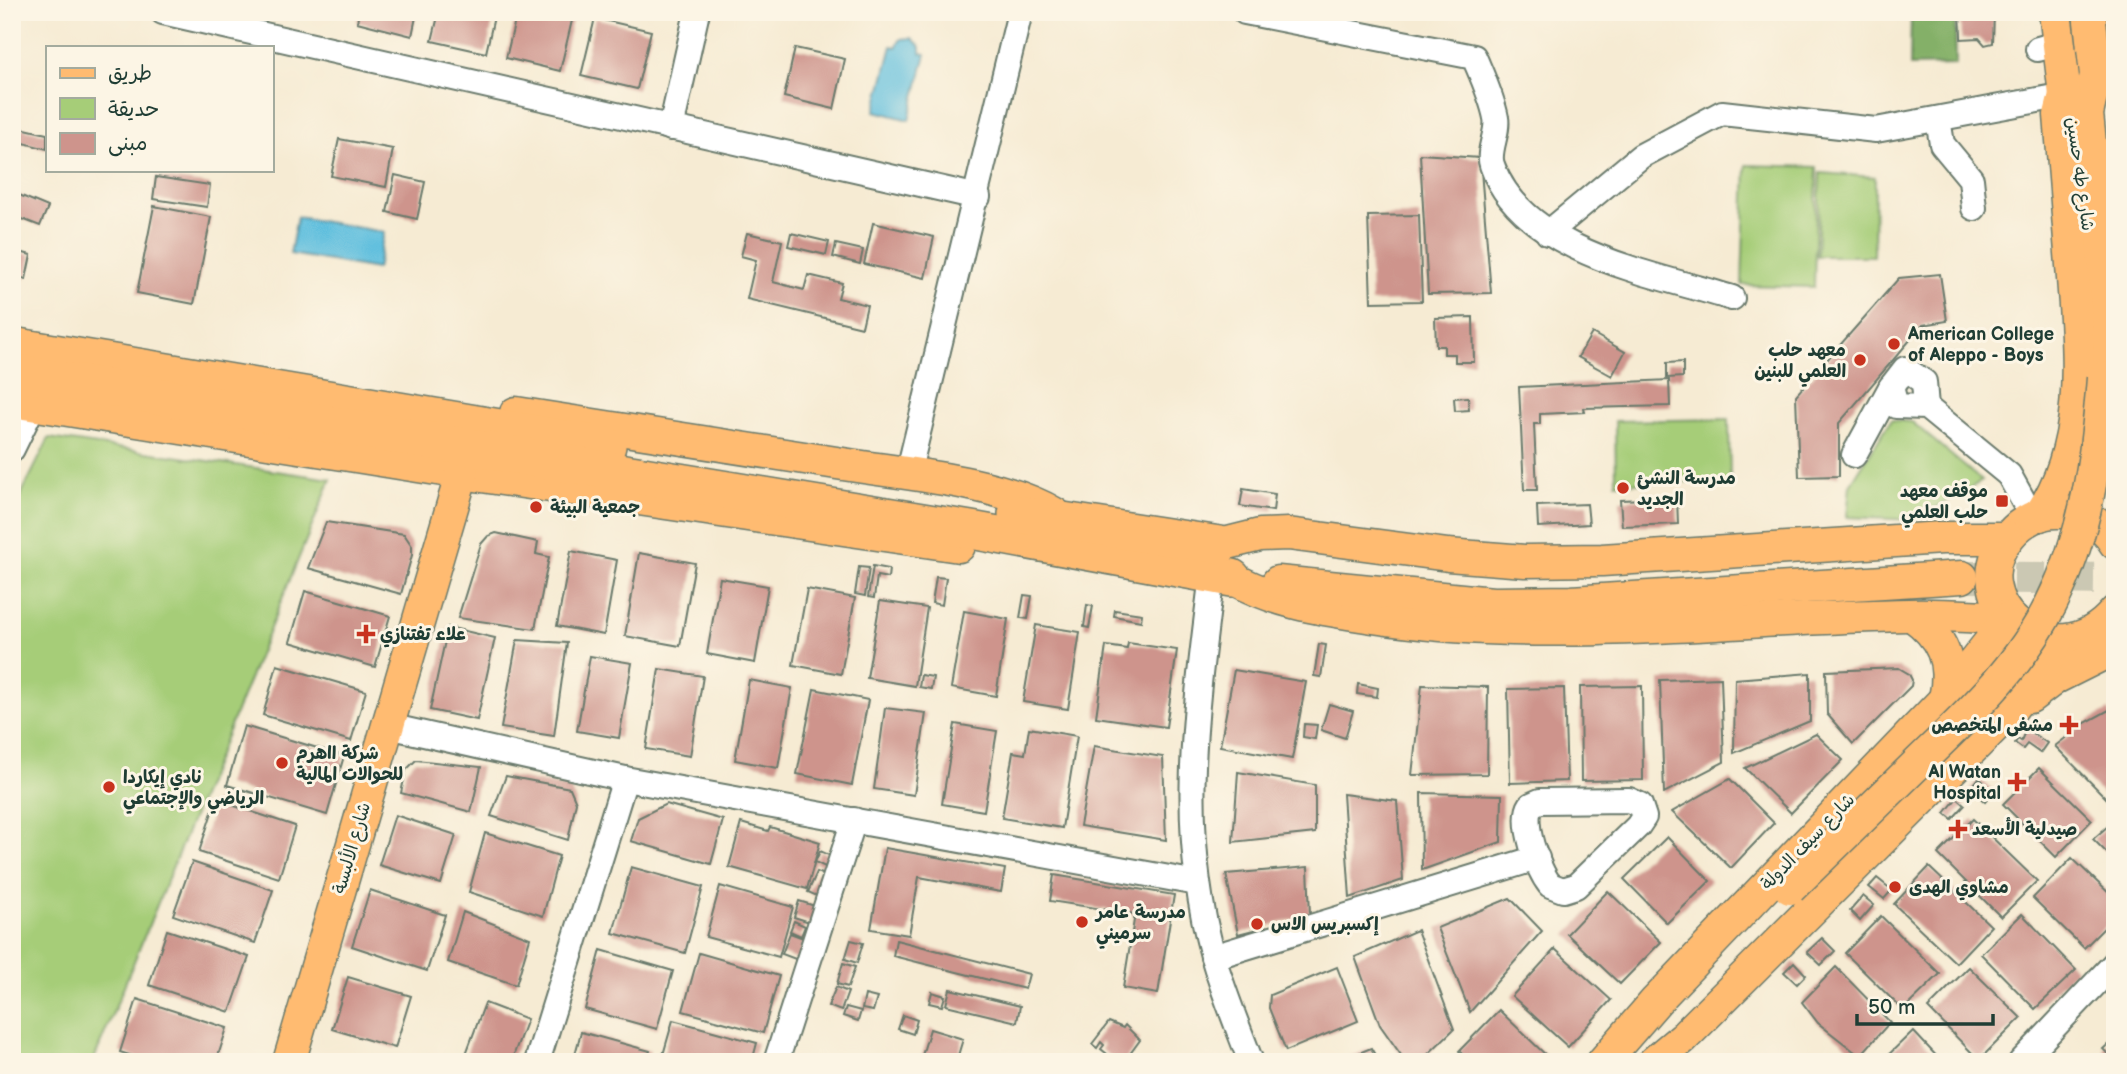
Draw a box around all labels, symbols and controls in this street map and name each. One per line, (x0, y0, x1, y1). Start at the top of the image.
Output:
legend (46, 46, 273, 172)
text: طريق (108, 61, 152, 86)
text: حديقة (108, 97, 159, 122)
street label: شارع طه حسين (2061, 116, 2098, 232)
text: مبنى (108, 131, 147, 157)
place label: American College of Aleppo - Boys (1907, 324, 2054, 366)
marker: American College of Aleppo - Boys (1886, 336, 1902, 352)
place label: معهد حلب العلمي للبنين (1754, 340, 1846, 387)
marker: معهد حلب العلمي للبنين (1852, 352, 1868, 368)
place label: مدرسة النشئ الجديد (1637, 468, 1736, 510)
marker: مدرسة النشئ الجديد (1615, 480, 1631, 496)
place label: موقف معهد حلب العلمي (1900, 481, 1988, 528)
marker: موقف معهد حلب العلمي (1994, 493, 2010, 509)
place label: جمعية البيئة (550, 497, 640, 518)
marker: جمعية البيئة (528, 499, 544, 515)
place label: علاء تفتنازي (380, 624, 466, 648)
marker: علاء تفتنازي (358, 626, 374, 642)
place label: مشفى المتخصص (1932, 715, 2053, 737)
marker: مشفى المتخصص (2059, 715, 2079, 735)
place label: شركة ااهرم للحوالات المالية (296, 743, 403, 785)
marker: شركة ااهرم للحوالات المالية (274, 755, 290, 771)
place label: Al Watan Hospital (1927, 762, 2001, 804)
place label: نادي إيكاردا الرياضي والإجتماعي (123, 767, 264, 814)
marker: Al Watan Hospital (2007, 772, 2027, 792)
marker: نادي إيكاردا الرياضي والإجتماعي (101, 779, 117, 795)
street label: شارع سيف الدولة (1757, 789, 1860, 895)
street label: شارع الألبسة (327, 799, 376, 896)
place label: صيدلية الأسعد (1972, 817, 2077, 840)
marker: صيدلية الأسعد (1950, 821, 1966, 837)
place label: مشاوي الهدى (1909, 877, 2009, 901)
marker: مشاوي الهدى (1887, 879, 1903, 895)
place label: مدرسة عامر سرميني (1094, 902, 1186, 949)
marker: مدرسة عامر سرميني (1074, 914, 1090, 930)
place label: إكسبريس الاس (1271, 914, 1379, 936)
marker: إكسبريس الاس (1249, 916, 1265, 932)
scale bar (1857, 983, 1994, 1027)
text: 50 m (1868, 995, 1915, 1020)

